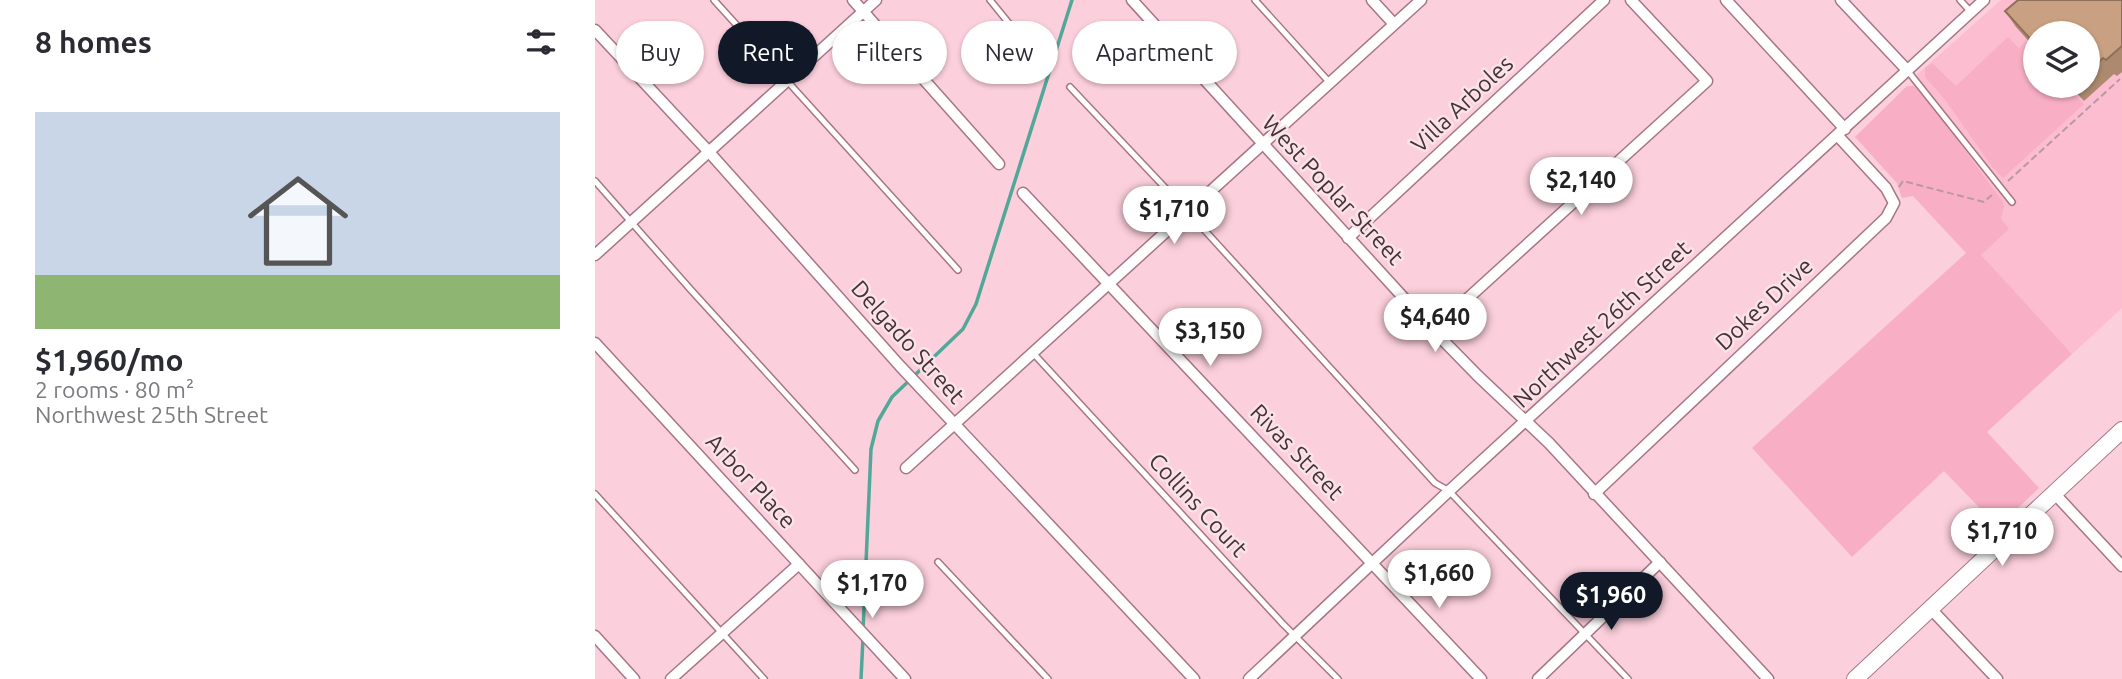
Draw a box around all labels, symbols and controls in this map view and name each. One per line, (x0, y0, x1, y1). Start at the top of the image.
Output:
chip: Buy (616, 21, 704, 84)
chip: Rent (718, 21, 818, 84)
chip: Filters (832, 21, 947, 84)
chip: New (961, 21, 1058, 84)
chip: Apartment (1072, 21, 1237, 84)
map controls (2023, 21, 2100, 98)
button: layers (2023, 21, 2100, 98)
icon: filters (522, 23, 560, 61)
text: 8 homes (35, 25, 152, 59)
street label: Villa Arboles (1406, 50, 1518, 157)
street label: West Poplar Street (1258, 110, 1409, 269)
icon: home (235, 158, 361, 284)
pin: $2,140 (1524, 158, 1638, 217)
text: $2,140 (1546, 167, 1616, 192)
pin: $1,710 (1117, 187, 1231, 246)
text: $1,710 (1139, 196, 1209, 221)
street label: Northwest 26th Street (1508, 235, 1695, 412)
street label: Dokes Drive (1710, 252, 1817, 355)
street label: Delgado Street (847, 275, 970, 408)
pin: $4,640 (1378, 294, 1492, 354)
text: $4,640 (1400, 304, 1470, 329)
pin: $3,150 (1153, 308, 1267, 368)
text: $3,150 (1175, 318, 1245, 343)
text: $1,960/mo (35, 343, 184, 377)
text: 2 rooms · 80 m² (35, 377, 194, 402)
street label: Rivas Street (1246, 399, 1349, 504)
text: Northwest 25th Street (35, 402, 268, 427)
street label: Arbor Place (701, 428, 801, 533)
street label: Collins Court (1144, 448, 1253, 561)
pin: $1,710 (1945, 508, 2059, 568)
text: $1,710 (1967, 518, 2037, 543)
pin: $1,660 (1382, 550, 1496, 610)
pin: $1,170 (815, 560, 929, 620)
text: $1,660 (1404, 560, 1474, 585)
text: $1,170 (837, 570, 907, 595)
pin: $1,960 (1554, 572, 1668, 632)
text: $1,960 (1576, 582, 1646, 607)

